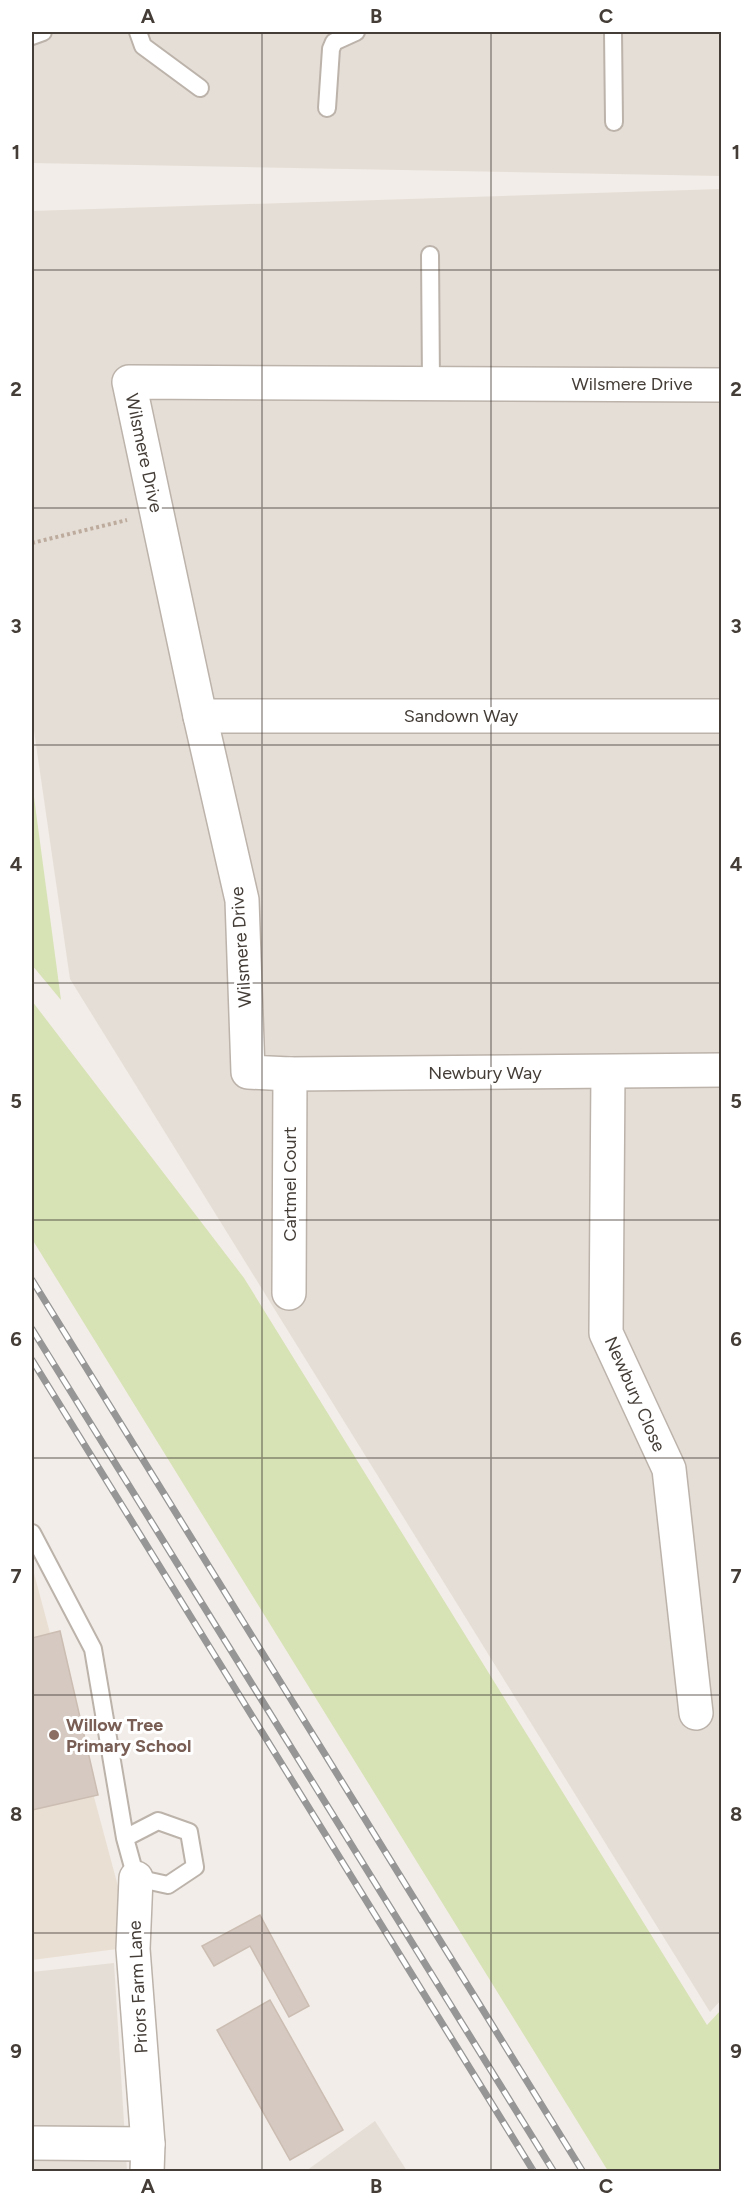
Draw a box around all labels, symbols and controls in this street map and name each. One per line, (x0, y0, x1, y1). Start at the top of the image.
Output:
text: A (141, 4, 156, 28)
text: B (370, 4, 382, 28)
text: C (599, 4, 613, 28)
text: 1 (12, 140, 20, 164)
text: 1 (732, 140, 740, 164)
street label: Wilsmere Drive (572, 373, 693, 395)
text: 2 (10, 377, 22, 401)
text: 2 (730, 377, 742, 401)
street label: Wilsmere Drive (121, 392, 167, 515)
text: 3 (10, 614, 22, 638)
text: 3 (730, 614, 742, 638)
street label: Sandown Way (404, 705, 519, 727)
text: 4 (10, 852, 23, 876)
text: 4 (730, 852, 743, 876)
street label: Wilsmere Drive (226, 886, 256, 1008)
street label: Newbury Way (428, 1062, 542, 1084)
text: 5 (10, 1089, 22, 1113)
text: 5 (730, 1089, 742, 1113)
street label: Cartmel Court (279, 1126, 301, 1241)
text: 6 (10, 1327, 22, 1351)
text: 6 (730, 1327, 742, 1351)
street label: Newbury Close (600, 1333, 670, 1455)
text: 7 (10, 1564, 22, 1588)
text: 7 (730, 1564, 742, 1588)
place label: Willow Tree Primary School (66, 1714, 191, 1757)
marker: Willow Tree Primary School (47, 1728, 61, 1742)
text: 8 (10, 1802, 22, 1826)
text: 8 (730, 1802, 742, 1826)
street label: Priors Farm Lane (124, 1920, 152, 2054)
text: 9 (10, 2039, 22, 2063)
text: 9 (730, 2039, 742, 2063)
text: A (141, 2174, 156, 2198)
text: B (370, 2174, 382, 2198)
text: C (599, 2174, 613, 2198)

